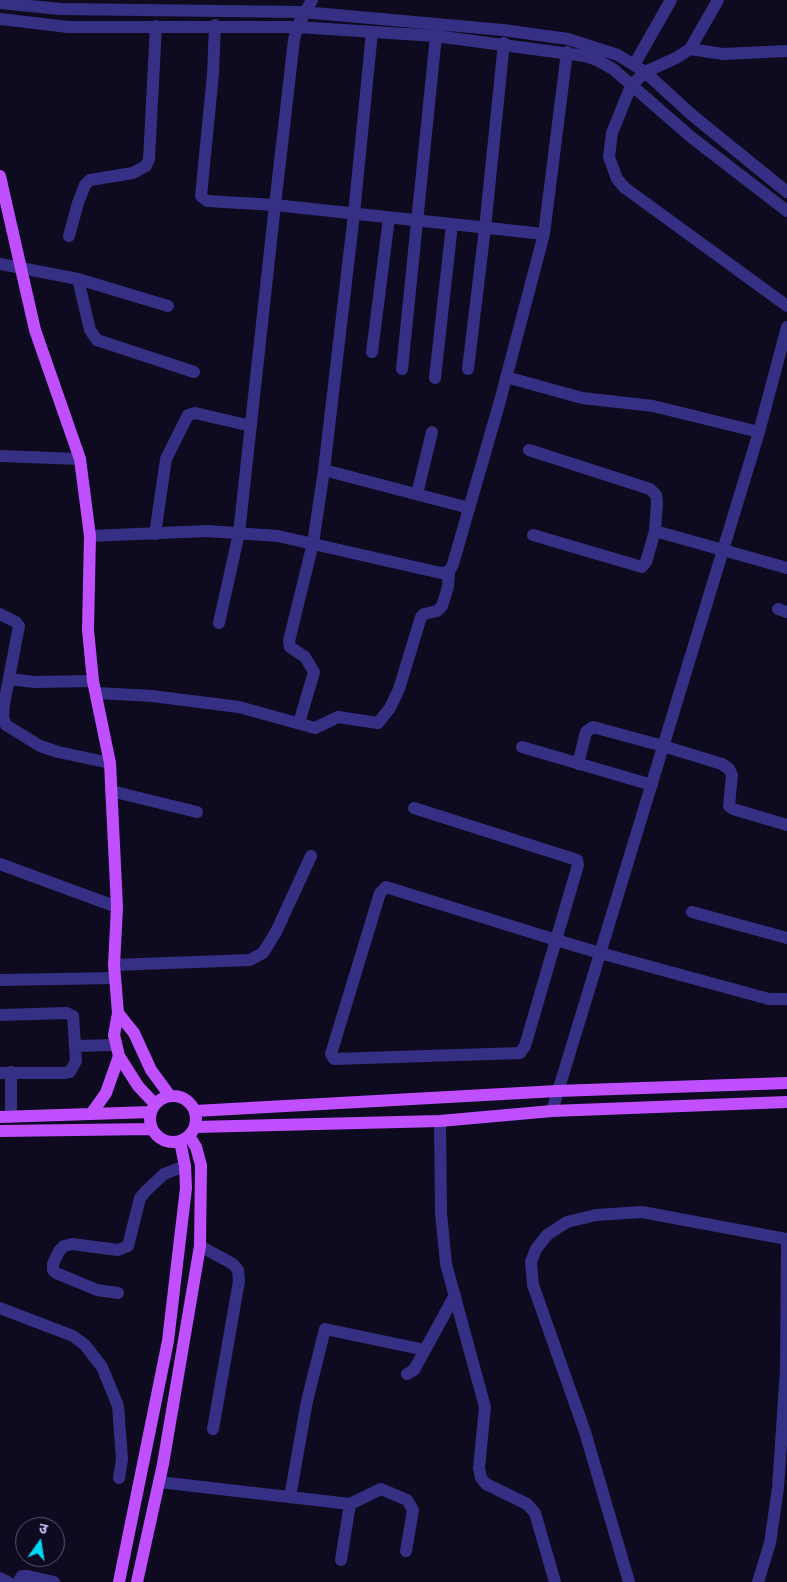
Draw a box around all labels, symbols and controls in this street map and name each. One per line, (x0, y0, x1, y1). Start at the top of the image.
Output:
north arrow (15, 1517, 65, 1567)
text: उ (37, 1518, 49, 1538)

